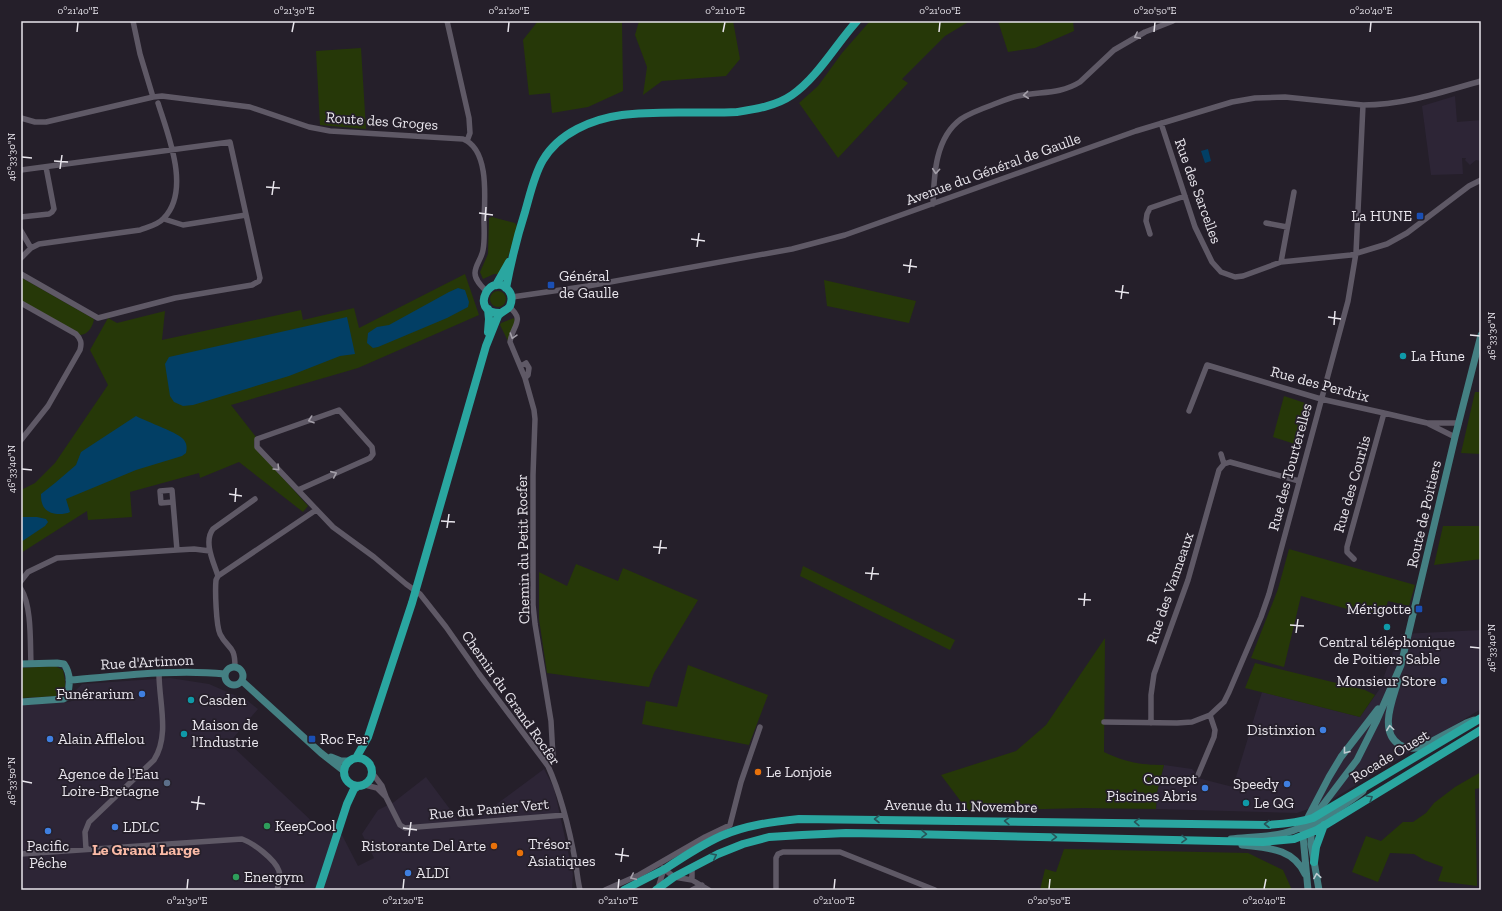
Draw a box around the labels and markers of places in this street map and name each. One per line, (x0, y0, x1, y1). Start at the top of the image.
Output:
place label: La HUNE (1351, 207, 1412, 225)
marker: La HUNE (1415, 211, 1425, 221)
place label: Général de Gaulle (559, 267, 619, 302)
marker: Général de Gaulle (546, 280, 556, 290)
place label: La Hune (1411, 347, 1465, 365)
marker: La Hune (1398, 351, 1408, 361)
place label: Mérigotte (1346, 600, 1411, 618)
marker: Mérigotte (1414, 604, 1424, 614)
marker: Central téléphonique de Poitiers Sable (1382, 622, 1392, 632)
place label: Central téléphonique de Poitiers Sable (1319, 633, 1455, 668)
place label: Monsieur Store (1337, 672, 1436, 690)
marker: Monsieur Store (1439, 676, 1449, 686)
place label: Funérarium (56, 685, 134, 703)
marker: Funérarium (137, 689, 147, 699)
place label: Casden (199, 691, 247, 709)
marker: Casden (186, 695, 196, 705)
place label: Maison de l'Industrie (192, 716, 258, 751)
place label: Distinxion (1247, 721, 1315, 739)
marker: Distinxion (1318, 725, 1328, 735)
marker: Maison de l'Industrie (179, 729, 189, 739)
place label: Alain Afflelou (58, 730, 145, 748)
place label: Roc Fer (320, 730, 369, 748)
marker: Alain Afflelou (45, 734, 55, 744)
marker: Roc Fer (307, 734, 317, 744)
place label: Le Lonjoie (766, 763, 832, 781)
place label: Agence de l'Eau Loire-Bretagne (58, 765, 160, 800)
marker: Le Lonjoie (753, 767, 763, 777)
place label: Concept Piscines Abris (1107, 770, 1197, 805)
place label: Speedy (1233, 775, 1279, 793)
marker: Agence de l'Eau Loire-Bretagne (162, 778, 172, 788)
marker: Speedy (1282, 779, 1292, 789)
marker: Concept Piscines Abris (1200, 783, 1210, 793)
place label: Le QG (1254, 794, 1294, 812)
marker: Le QG (1241, 798, 1251, 808)
place label: KeepCool (275, 817, 336, 835)
place label: LDLC (123, 818, 159, 836)
marker: KeepCool (262, 821, 272, 831)
marker: LDLC (110, 822, 120, 832)
marker: Pacific Pêche (43, 826, 53, 836)
place label: Trésor Asiatiques (528, 835, 596, 870)
place label: Pacific Pêche (27, 837, 69, 872)
place label: Ristorante Del Arte (361, 837, 486, 855)
marker: Ristorante Del Arte (489, 841, 499, 851)
marker: Trésor Asiatiques (515, 848, 525, 858)
place label: ALDI (416, 864, 449, 882)
place label: Energym (244, 868, 304, 886)
marker: ALDI (403, 868, 413, 878)
marker: Energym (231, 872, 241, 882)

